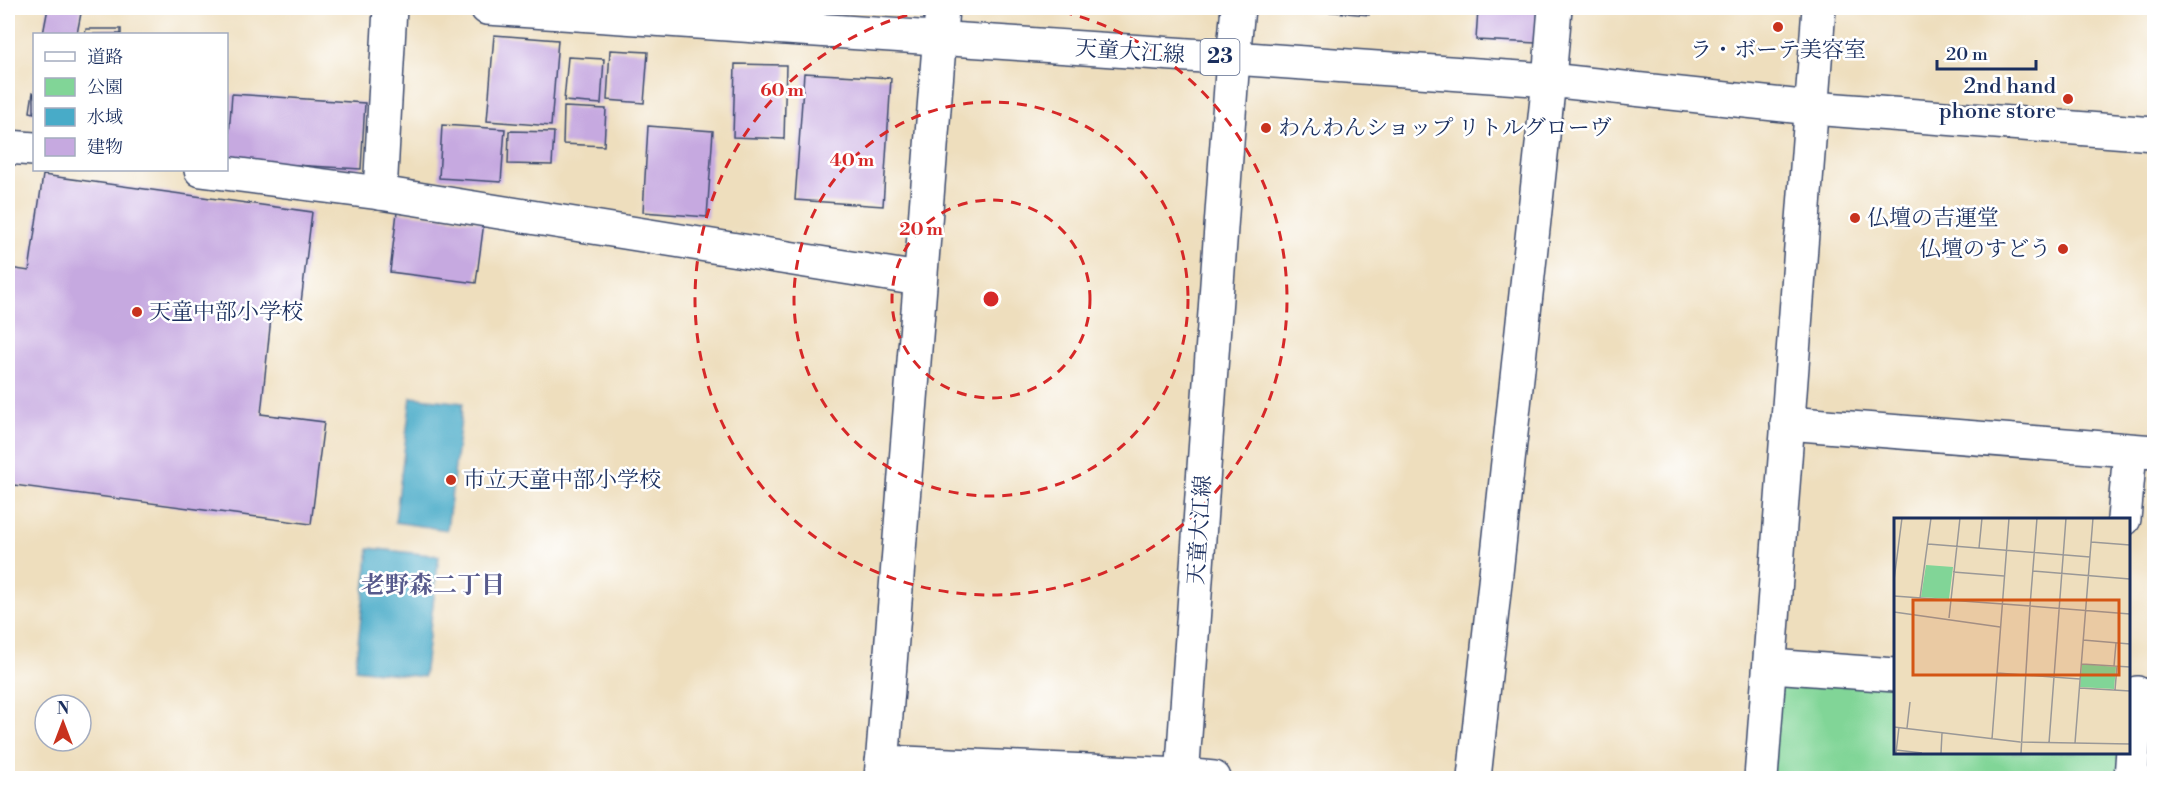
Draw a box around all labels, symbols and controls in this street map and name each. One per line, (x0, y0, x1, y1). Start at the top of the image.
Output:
marker: ラ・ボーテ美容室 (1771, 20, 1785, 34)
legend (33, 33, 228, 171)
scale bar (1937, 33, 2036, 71)
street label: 天童大江線 (1074, 35, 1186, 69)
place label: ラ・ボーテ美容室 (1690, 37, 1866, 64)
road number: 23 (1200, 39, 1240, 75)
text: 20 m (1946, 43, 1988, 66)
text: 道路 (87, 46, 123, 69)
place label: 2nd hand phone store (1939, 73, 2056, 125)
text: 公園 (87, 76, 123, 99)
text: 60 m (760, 79, 804, 102)
marker: 2nd hand phone store (2061, 92, 2075, 106)
text: 水域 (87, 106, 123, 129)
place label: わんわんショップ リトルグローヴ (1278, 115, 1612, 142)
marker: わんわんショップ リトルグローヴ (1259, 121, 1273, 135)
text: 建物 (87, 136, 123, 159)
text: 40 m (830, 149, 875, 172)
place label: 仏壇の吉運堂 (1867, 205, 1999, 232)
marker: 仏壇の吉運堂 (1848, 211, 1862, 225)
text: 20 m (899, 218, 943, 241)
place label: 仏壇のすどう (1919, 236, 2051, 263)
marker: 仏壇のすどう (2056, 242, 2070, 256)
centre of rings (981, 289, 1001, 309)
place label: 天童中部小学校 (149, 299, 303, 326)
marker: 天童中部小学校 (130, 305, 144, 319)
place label: 市立天童中部小学校 (463, 467, 661, 494)
marker: 市立天童中部小学校 (444, 473, 458, 487)
street label: 天童大江線 (1183, 474, 1217, 586)
inset map (1894, 518, 2129, 753)
district label: 老野森二丁目 (361, 571, 505, 601)
north arrow (33, 693, 93, 753)
text: N (57, 699, 70, 719)

